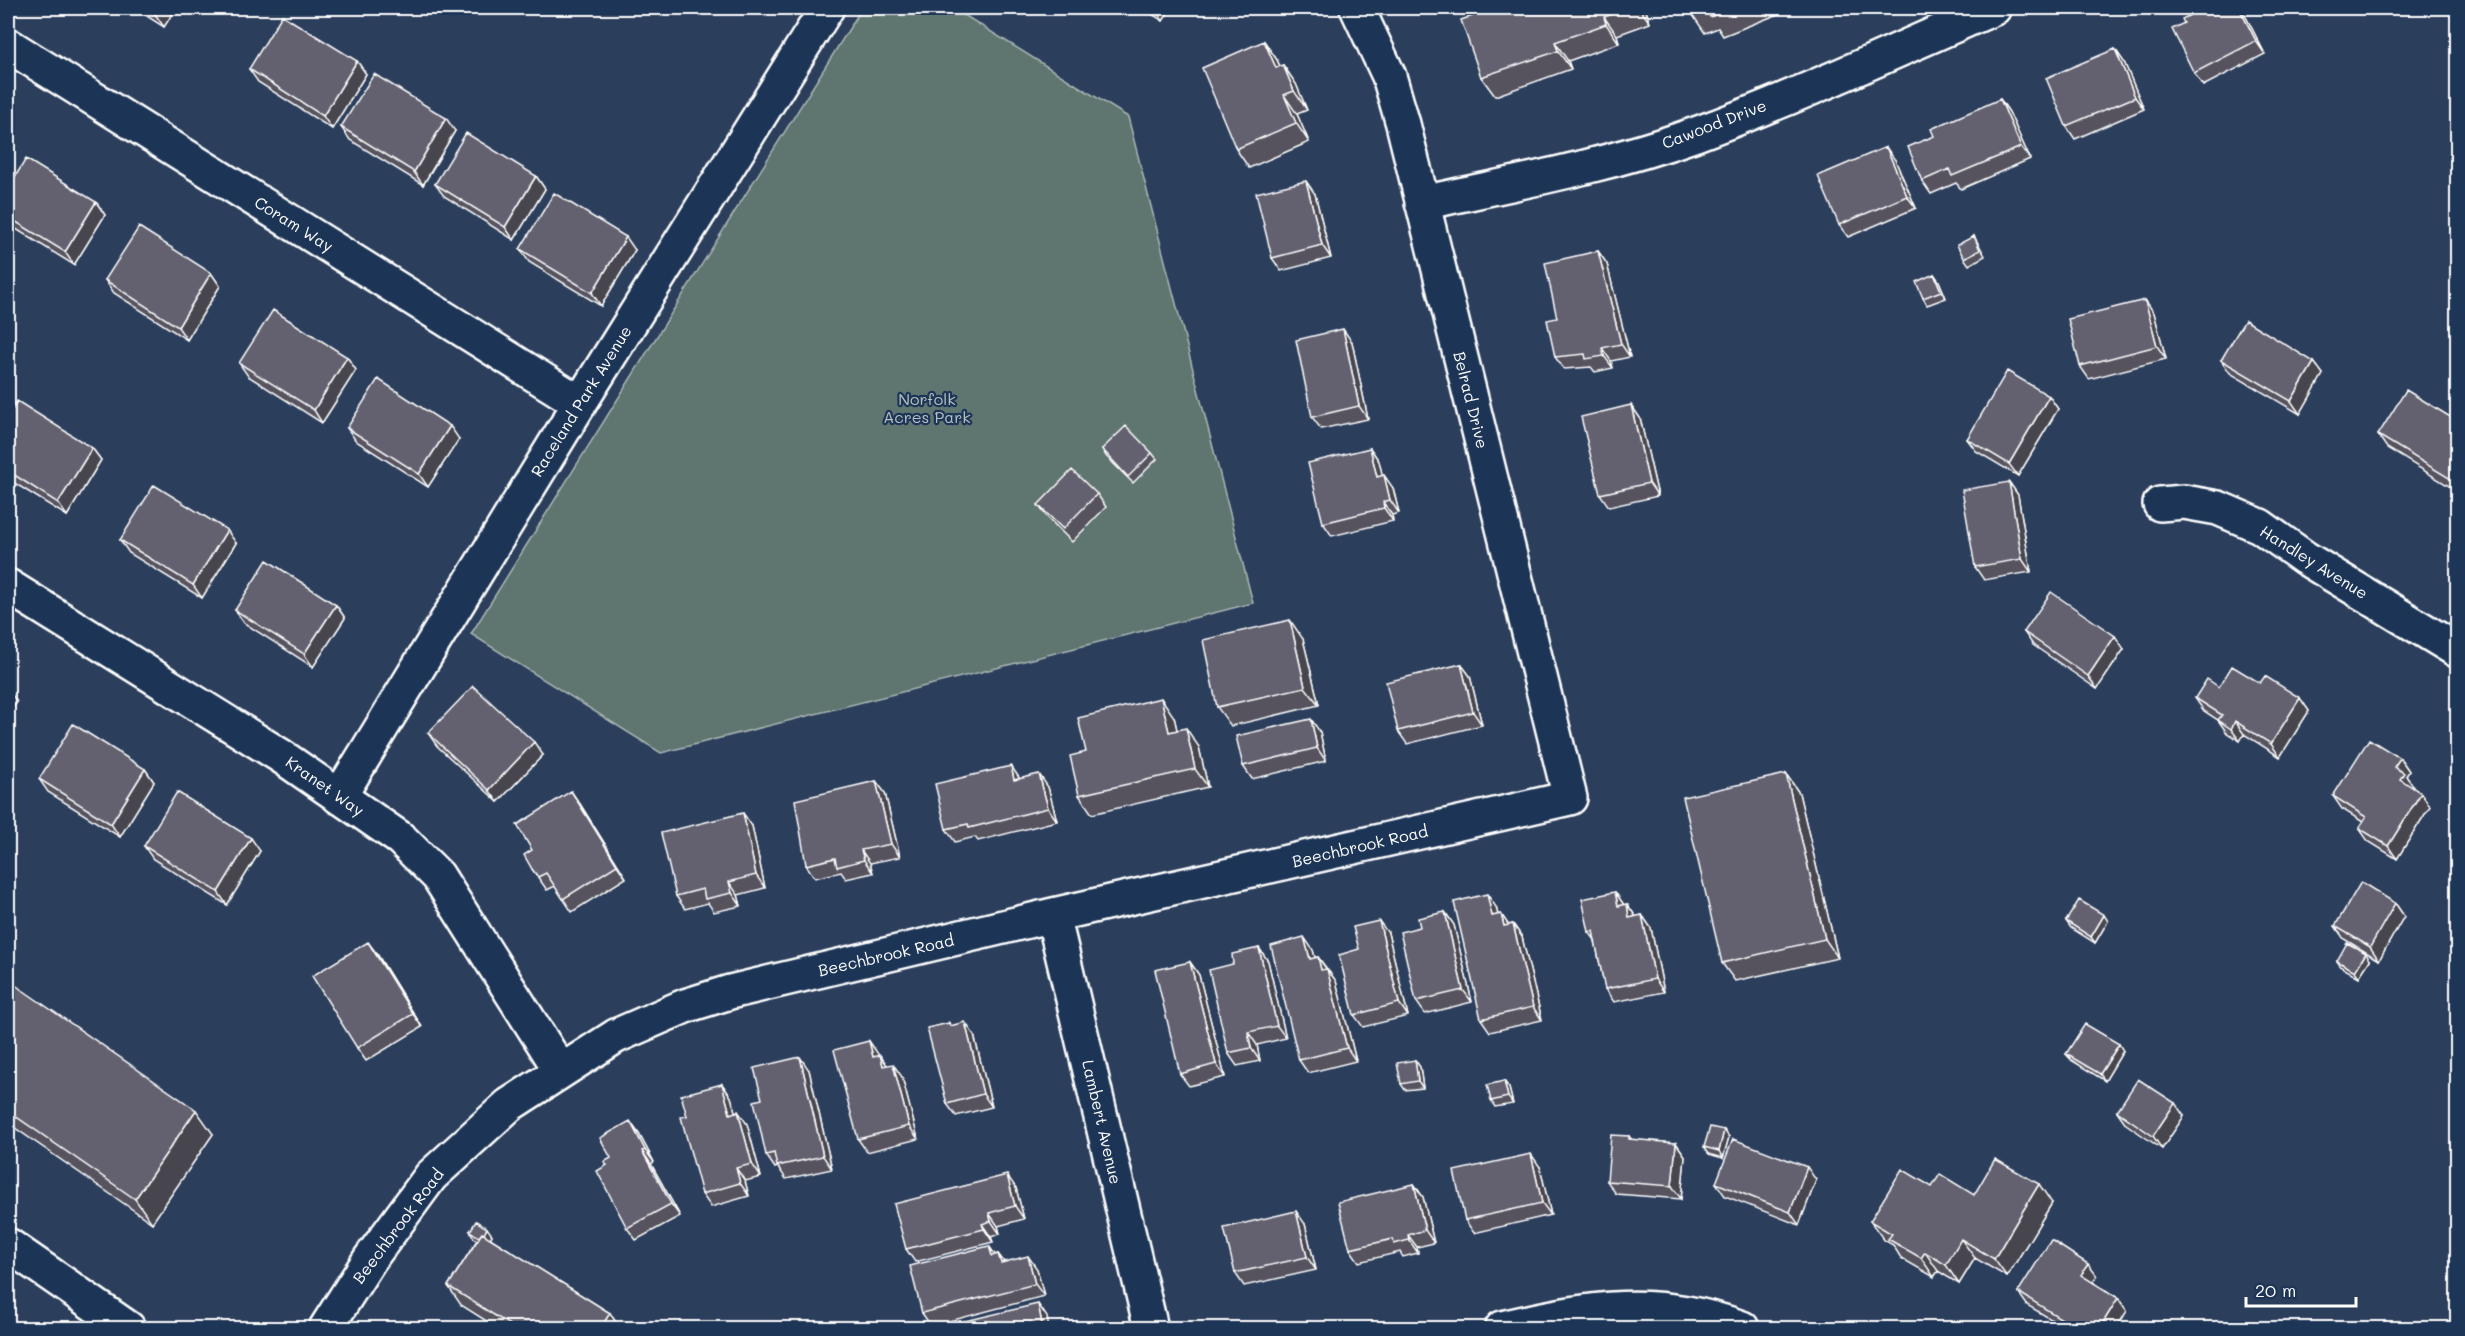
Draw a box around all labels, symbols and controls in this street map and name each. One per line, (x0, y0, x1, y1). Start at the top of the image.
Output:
street label: Cawood Drive (1659, 94, 1769, 153)
street label: Coram Way (251, 191, 338, 256)
street label: Raceland Park Avenue (525, 321, 636, 480)
street label: Belrad Drive (1449, 349, 1494, 451)
park label: Norfolk Acres Park (883, 388, 971, 427)
street label: Handley Avenue (2256, 520, 2372, 603)
street label: Kranet Way (282, 751, 369, 820)
street label: Beechbrook Road (1290, 820, 1430, 871)
street label: Beechbrook Road (816, 929, 956, 980)
street label: Lambert Avenue (1078, 1058, 1127, 1186)
street label: Beechbrook Road (347, 1164, 448, 1287)
scale bar (2246, 1270, 2356, 1308)
text: 20 m (2255, 1278, 2296, 1302)

